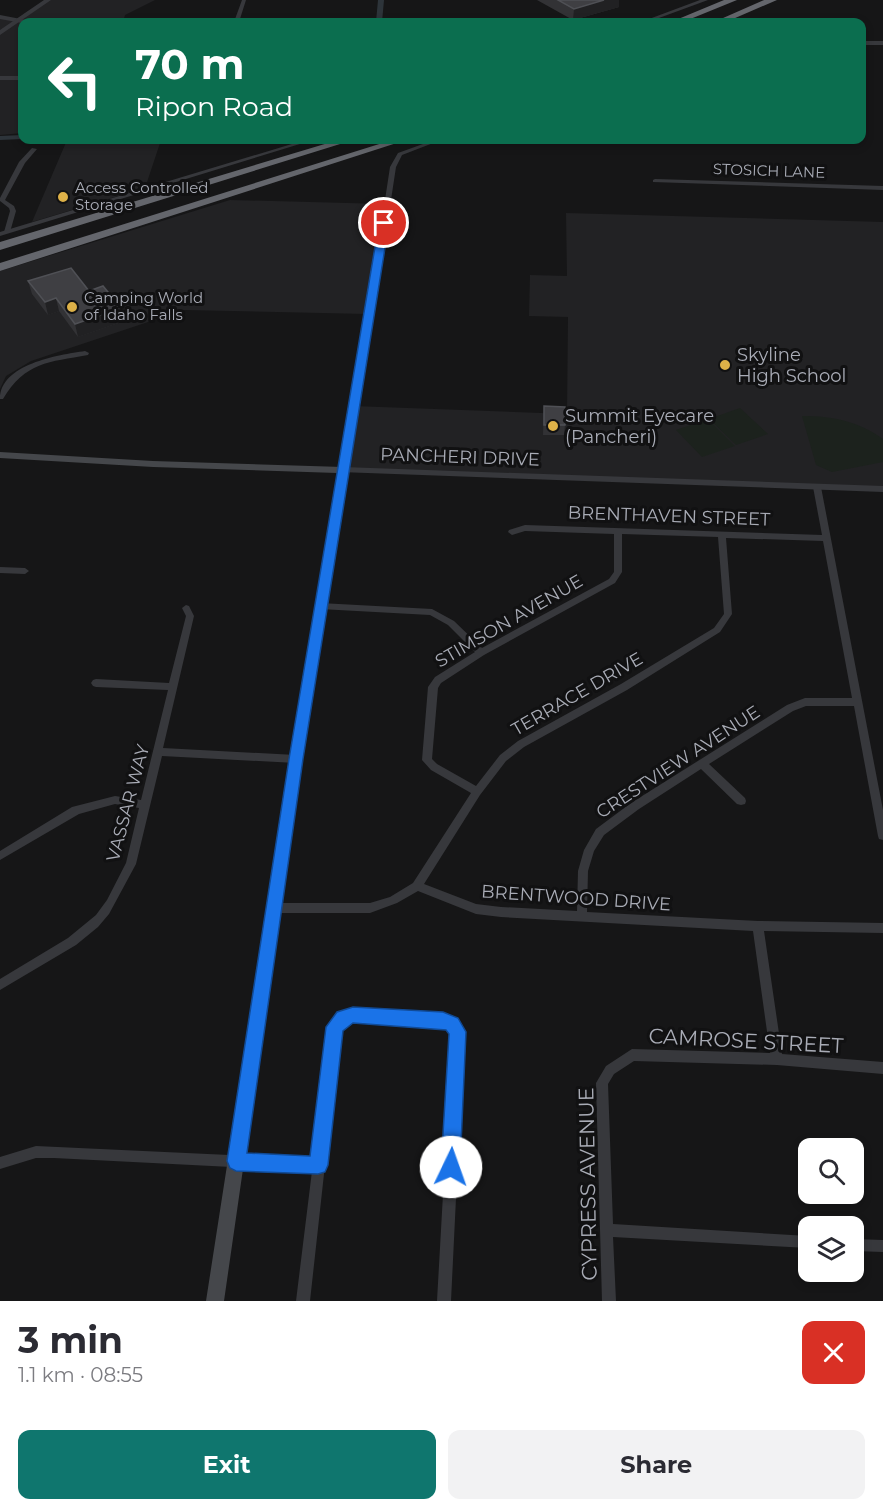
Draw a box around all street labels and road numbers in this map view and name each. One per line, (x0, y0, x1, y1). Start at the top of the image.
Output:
street label: STOSICH LANE (712, 159, 826, 182)
street label: PANCHERI DRIVE (380, 443, 540, 471)
street label: BRENTHAVEN STREET (567, 501, 771, 531)
street label: STIMSON AVENUE (431, 570, 587, 672)
street label: TERRACE DRIVE (507, 647, 647, 741)
street label: CRESTVIEW AVENUE (592, 701, 764, 823)
street label: VASSAR WAY (102, 741, 154, 864)
street label: BRENTWOOD DRIVE (480, 880, 672, 916)
street label: CAMROSE STREET (648, 1023, 844, 1058)
street label: CYPRESS AVENUE (573, 1087, 602, 1281)

